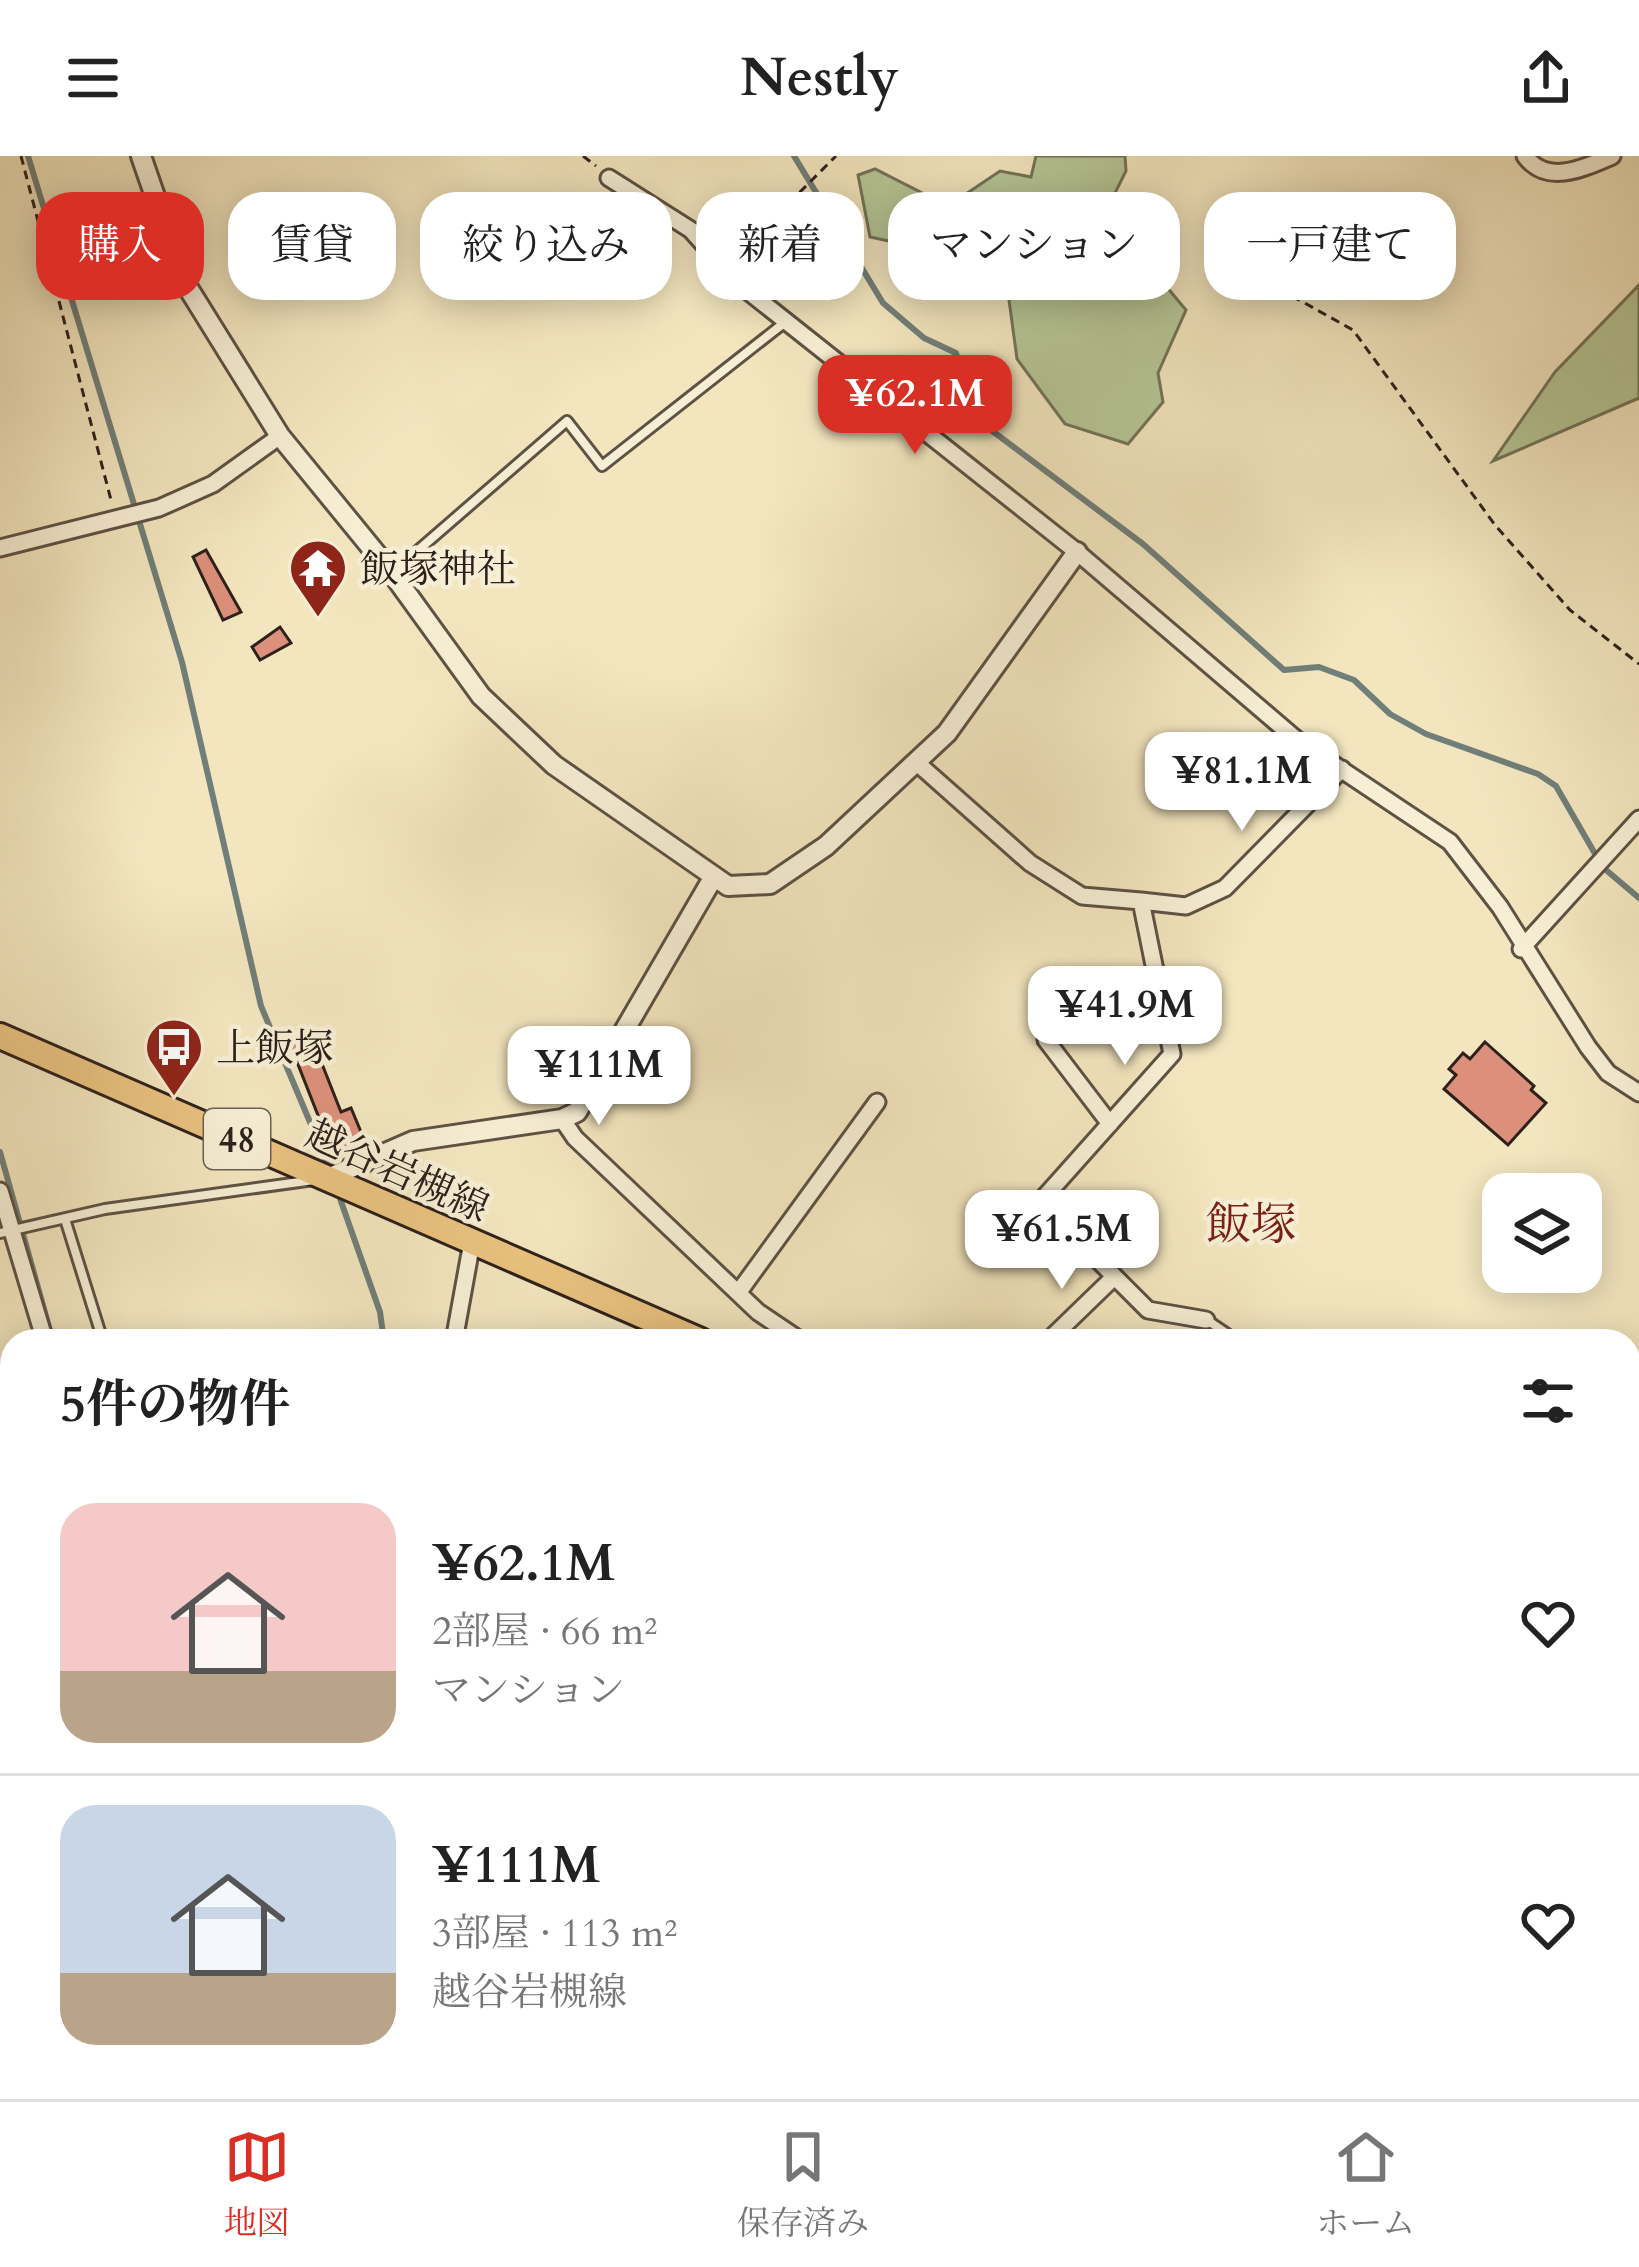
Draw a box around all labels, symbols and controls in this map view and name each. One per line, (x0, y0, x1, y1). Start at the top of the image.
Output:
text: Nestly (740, 42, 899, 115)
icon: menu (60, 45, 126, 111)
icon: share (1513, 45, 1579, 111)
chip: 購入 (36, 192, 204, 300)
chip: 賃貸 (228, 192, 396, 300)
chip: 絞り込み (420, 192, 672, 300)
chip: 新着 (696, 192, 864, 300)
chip: マンション (888, 192, 1180, 300)
chip: 一戸建て (1204, 192, 1456, 300)
pin: ¥62.1M (817, 355, 1013, 457)
text: ¥62.1M (845, 367, 985, 420)
temple icon: 飯塚神社 (287, 537, 349, 619)
place label: 飯塚神社 (360, 543, 516, 596)
pin: ¥81.1M (1144, 732, 1340, 834)
text: ¥81.1M (1172, 744, 1312, 797)
pin: ¥41.9M (1027, 966, 1223, 1068)
text: ¥41.9M (1055, 978, 1195, 1031)
bus stop icon: 上飯塚 (143, 1016, 205, 1098)
place label: 上飯塚 (216, 1022, 333, 1075)
pin: ¥111M (515, 1026, 683, 1128)
text: ¥111M (535, 1038, 663, 1091)
street label: 越谷岩槻線 (298, 1108, 497, 1235)
road number: 48 (204, 1109, 270, 1169)
map controls (1482, 1173, 1602, 1293)
button: layers (1482, 1173, 1602, 1293)
pin: ¥61.5M (964, 1190, 1160, 1292)
district label: 飯塚 (1206, 1194, 1296, 1255)
text: ¥61.5M (992, 1202, 1132, 1255)
icon: filters (1515, 1368, 1581, 1434)
text: 5件の物件 (60, 1370, 290, 1440)
text: ¥62.1M (432, 1529, 615, 1599)
icon: home (156, 1551, 300, 1695)
icon: heart (1515, 1590, 1581, 1656)
text: 2部屋 · 66 m² (432, 1605, 657, 1658)
text: マンション (432, 1664, 625, 1717)
text: ¥111M (432, 1831, 601, 1901)
icon: home (156, 1853, 300, 1997)
icon: heart (1515, 1892, 1581, 1958)
text: 3部屋 · 113 m² (432, 1907, 677, 1960)
text: 越谷岩槻線 (432, 1966, 627, 2019)
tab: 地図 (224, 2124, 290, 2246)
tab: 保存済み (737, 2124, 869, 2246)
tab: ホーム (1316, 2124, 1415, 2246)

